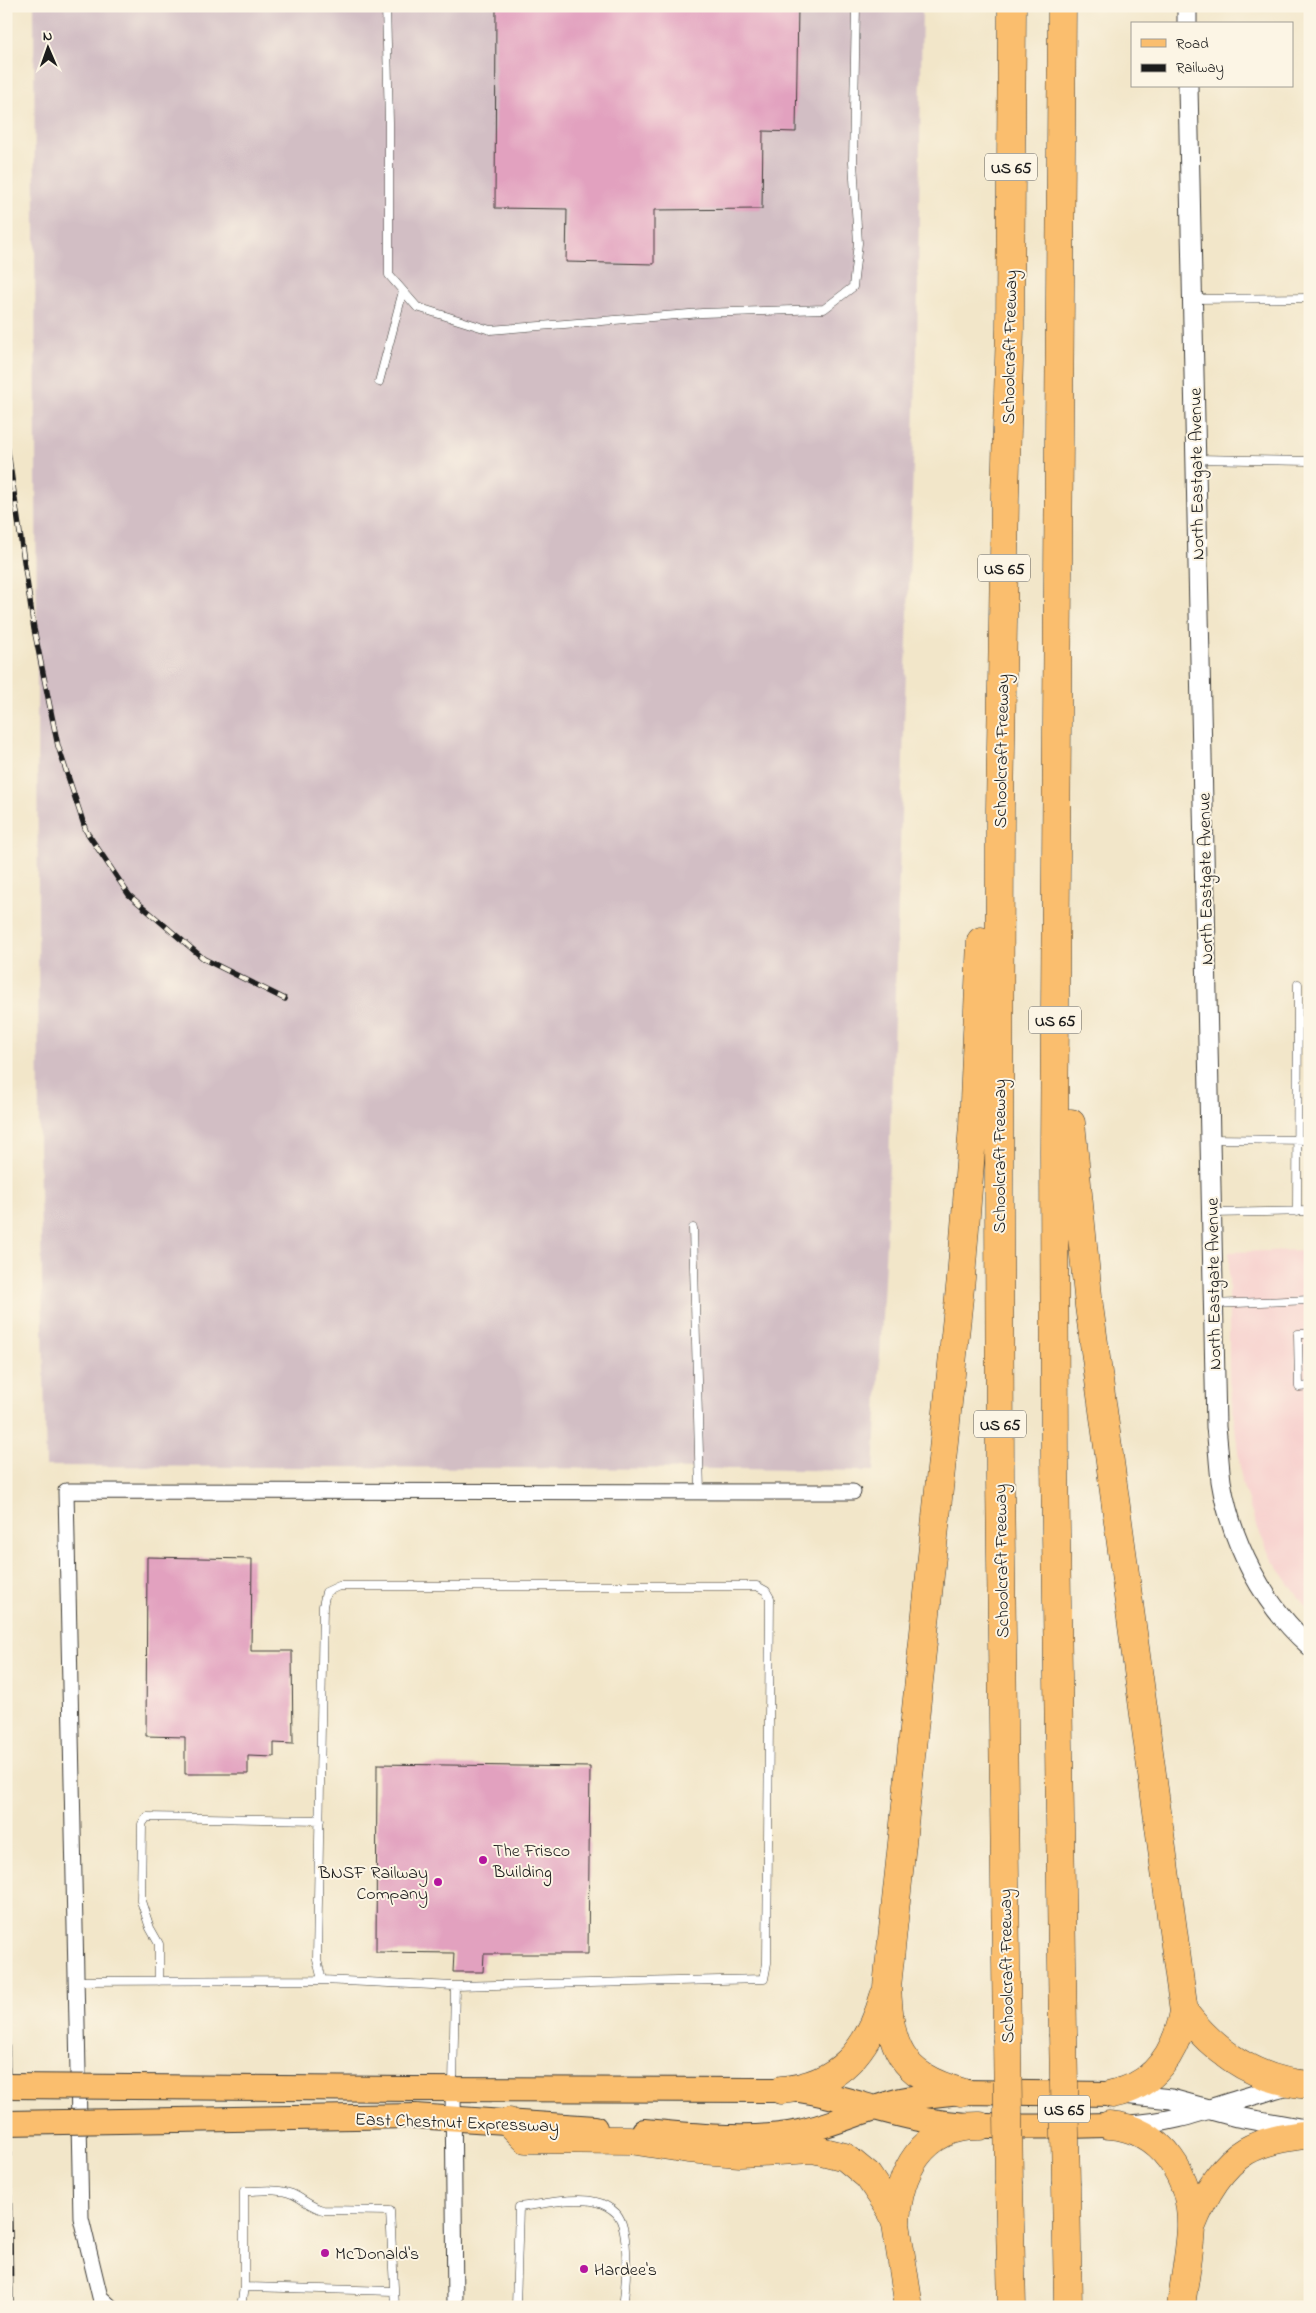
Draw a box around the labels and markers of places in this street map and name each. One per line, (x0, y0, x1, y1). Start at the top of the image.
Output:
place label: The Frisco Building (492, 1839, 570, 1887)
marker: The Frisco Building (477, 1854, 489, 1866)
place label: BNSF Railway Company (318, 1861, 428, 1908)
marker: BNSF Railway Company (432, 1876, 444, 1888)
place label: McDonald's (335, 2242, 419, 2268)
marker: McDonald's (319, 2247, 331, 2259)
place label: Hardee's (594, 2258, 657, 2284)
marker: Hardee's (578, 2263, 590, 2275)

